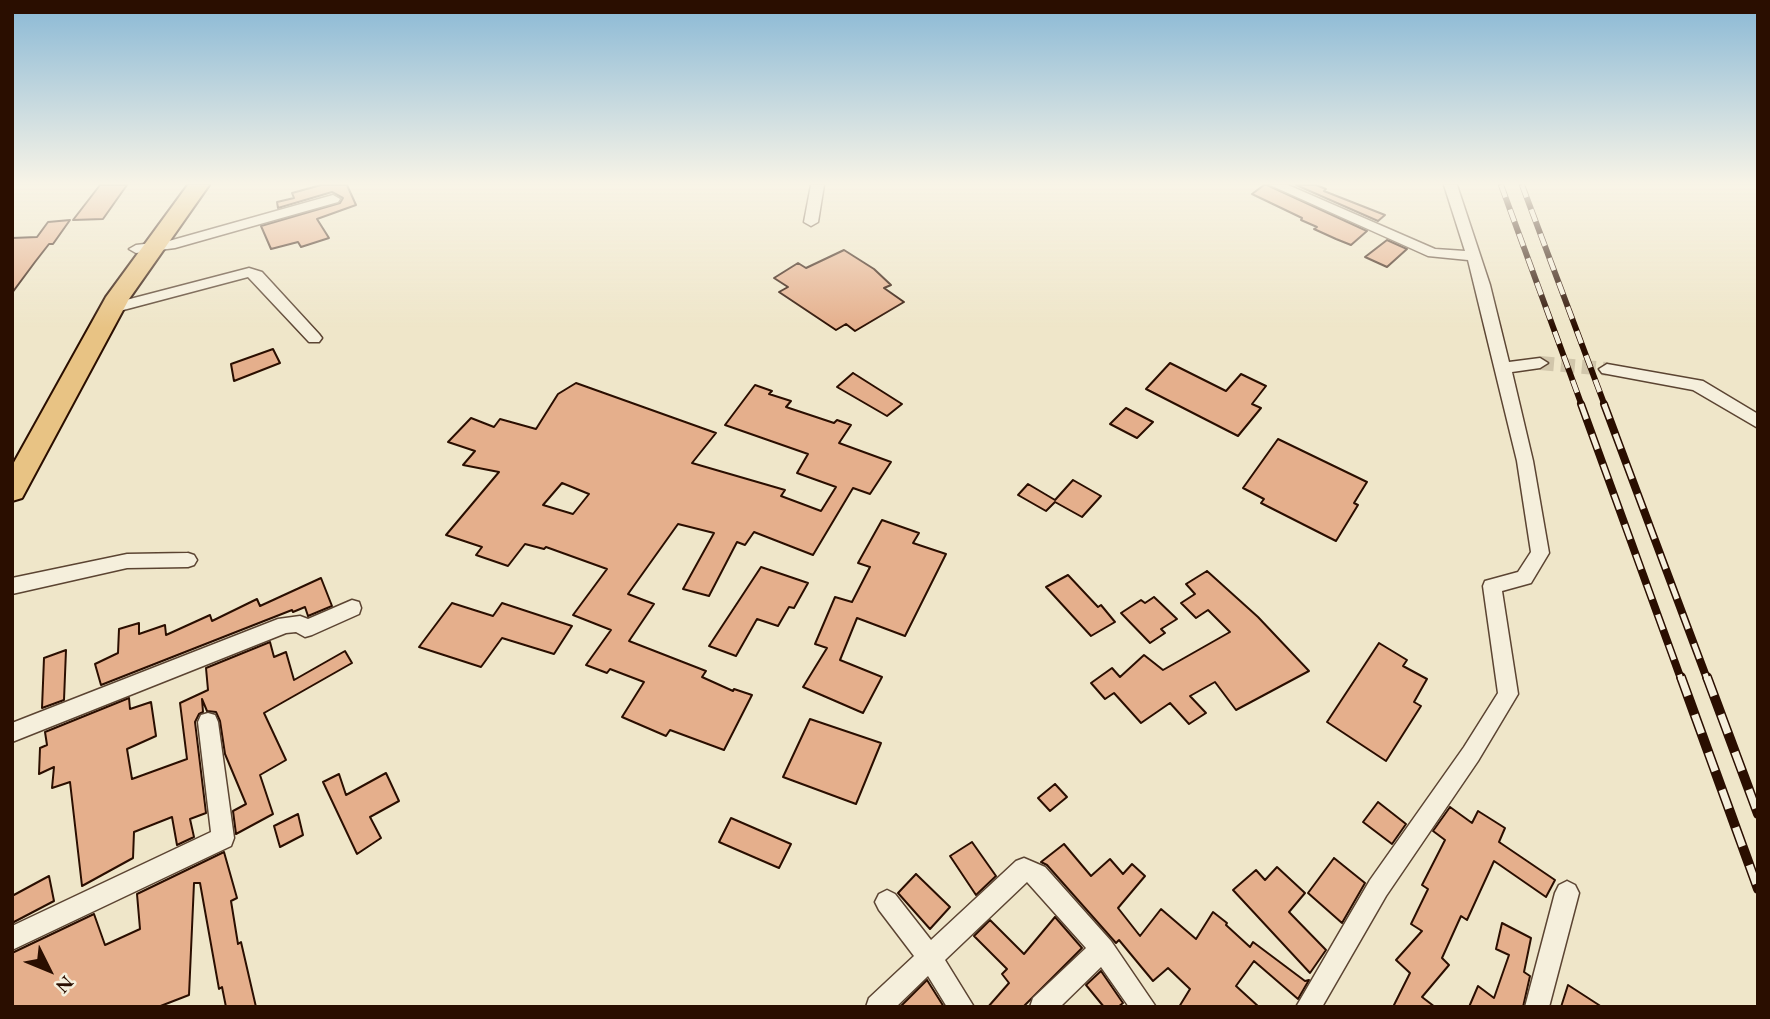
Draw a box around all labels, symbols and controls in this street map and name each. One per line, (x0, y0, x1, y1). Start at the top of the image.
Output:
north arrow (14, 935, 84, 1005)
text: N (50, 971, 79, 999)

